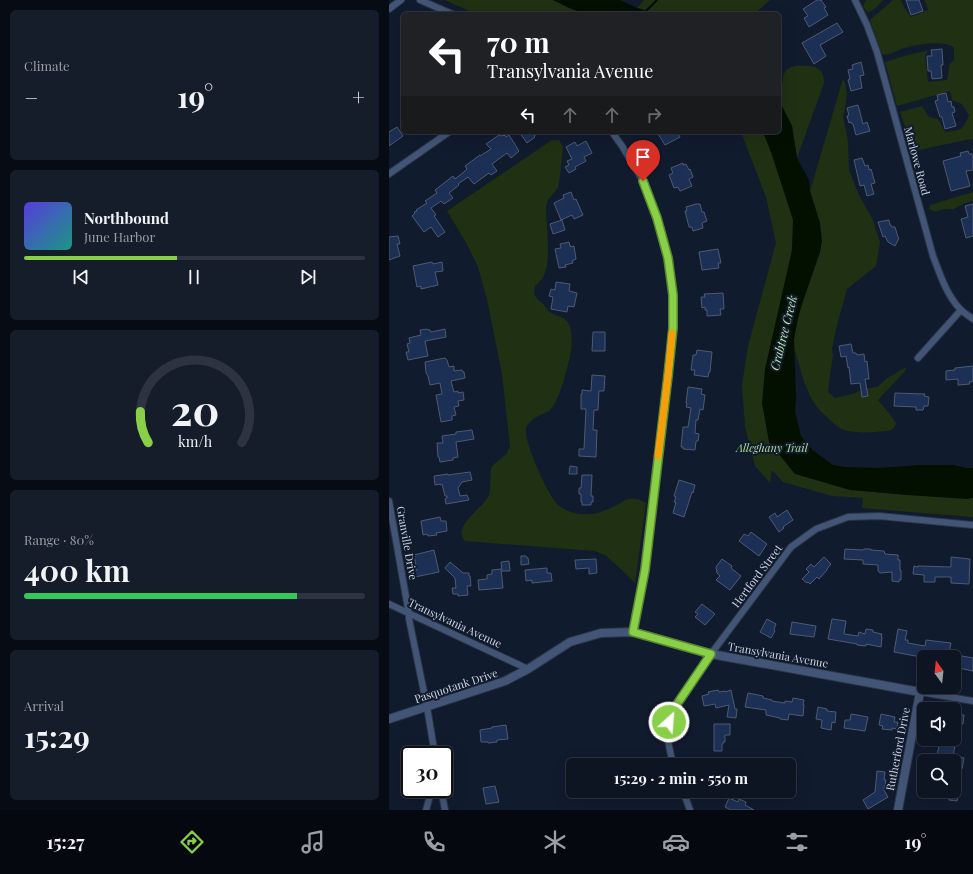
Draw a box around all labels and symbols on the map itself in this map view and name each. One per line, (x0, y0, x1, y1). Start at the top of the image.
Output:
street label: Marlowe Road (901, 125, 934, 197)
pin (626, 140, 660, 181)
water label: Crabtree Creek (766, 294, 800, 372)
park label: Alleghany Trail (735, 440, 809, 455)
street label: Granville Drive (394, 505, 421, 581)
street label: Hertford Street (728, 541, 785, 610)
street label: Transylvania Avenue (406, 594, 505, 651)
street label: Transylvania Avenue (727, 638, 830, 671)
north arrow (917, 650, 961, 694)
street label: Pasquotank Drive (412, 665, 500, 706)
position arrow (648, 701, 690, 743)
street label: Rutherford Drive (882, 706, 913, 792)
speed limit sign: 30 (401, 746, 453, 798)

